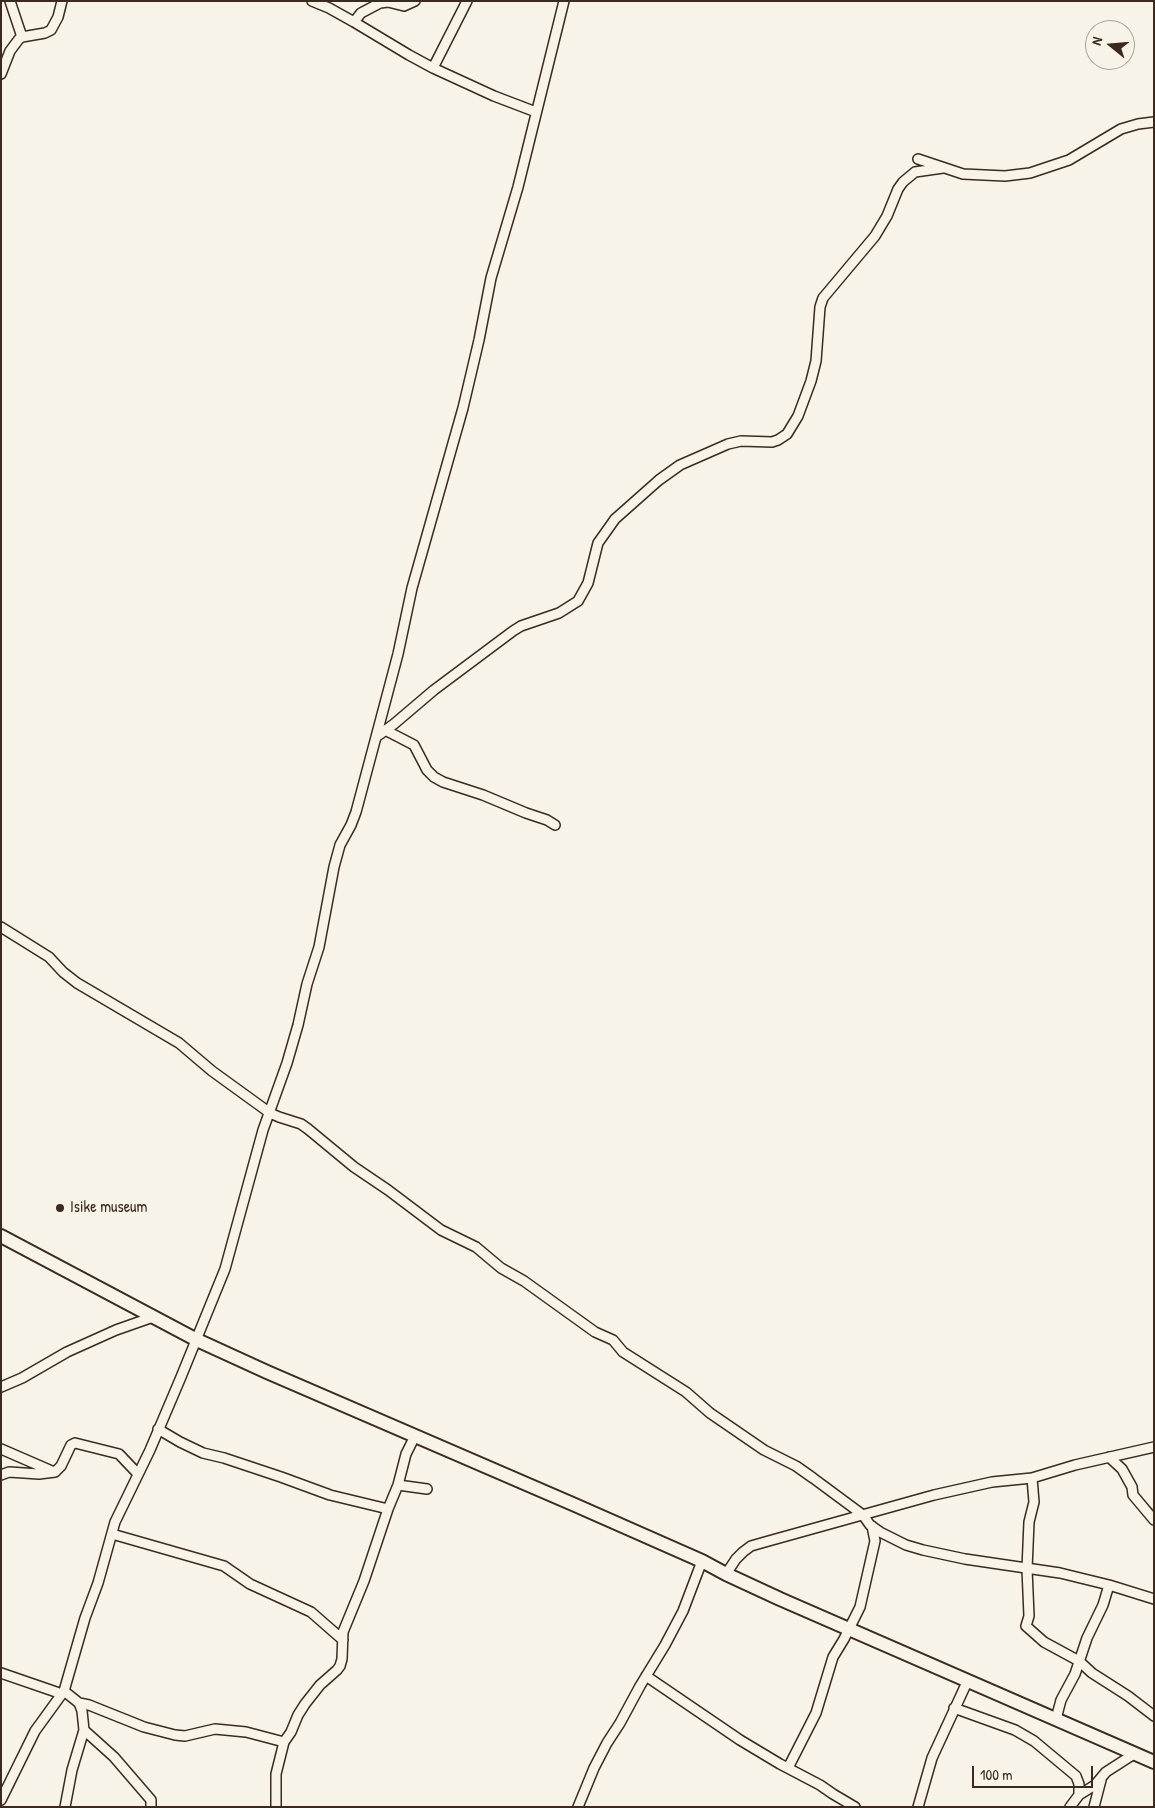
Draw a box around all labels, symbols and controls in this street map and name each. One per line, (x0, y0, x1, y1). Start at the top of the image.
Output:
north arrow (1085, 20, 1135, 70)
text: N (1086, 34, 1106, 47)
place label: Isike museum (70, 1198, 147, 1218)
marker: Isike museum (54, 1202, 66, 1214)
scale bar (975, 1756, 1096, 1788)
text: 100 m (980, 1764, 1013, 1785)

